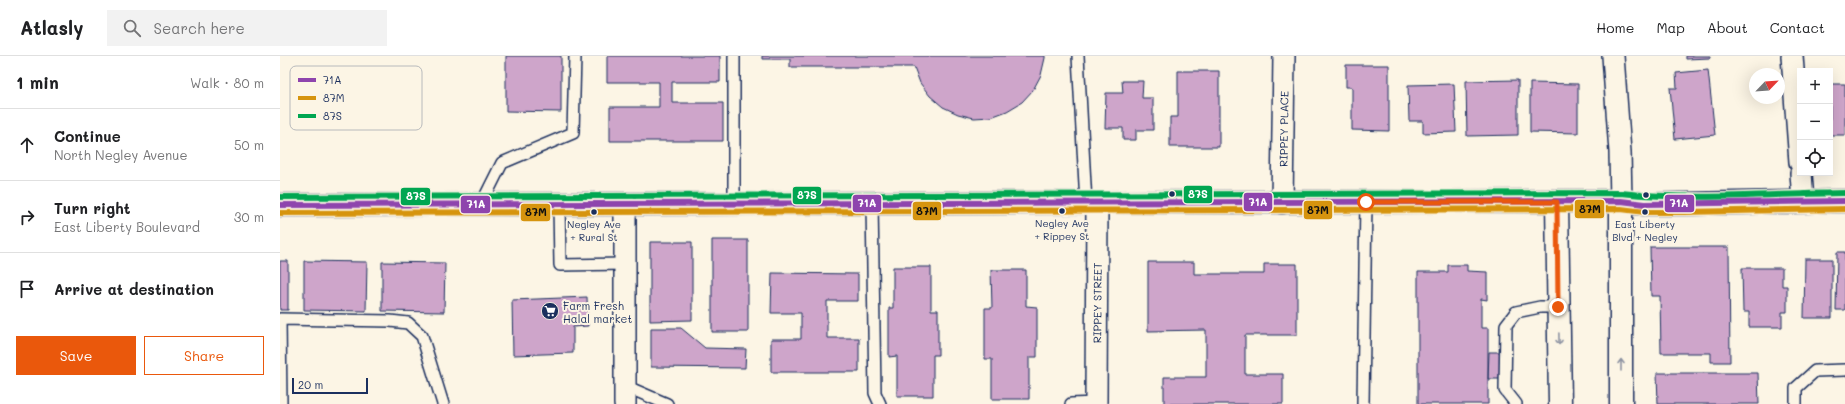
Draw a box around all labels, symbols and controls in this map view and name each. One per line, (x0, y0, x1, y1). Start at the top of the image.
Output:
search box (107, 10, 387, 46)
text: Atlasly (20, 15, 83, 40)
icon: search (121, 17, 143, 39)
text: Search here (153, 18, 245, 38)
text: Home (1596, 18, 1634, 37)
text: Map (1656, 18, 1685, 37)
text: About (1707, 18, 1748, 37)
text: Contact (1770, 18, 1825, 37)
legend (290, 66, 422, 130)
north arrow (1749, 68, 1785, 104)
map controls (1797, 68, 1833, 176)
button: + (1797, 68, 1833, 104)
text: 1 min (16, 71, 59, 93)
text: 71A (323, 72, 342, 87)
text: Walk · 80 m (190, 74, 264, 91)
text: 87M (323, 90, 345, 105)
street label: RIPPEY PLACE (1275, 91, 1291, 167)
button: − (1797, 104, 1833, 140)
text: 87S (323, 108, 342, 123)
text: Continue (54, 126, 121, 146)
icon: ahead (16, 134, 38, 156)
text: 50 m (234, 136, 264, 153)
button: locate (1797, 140, 1833, 176)
text: North Negley Avenue (54, 146, 187, 163)
line badge: 87S (1183, 185, 1213, 204)
line badge: 87S (792, 186, 822, 205)
text: 87S (1188, 186, 1208, 201)
line badge: 87S (400, 187, 431, 206)
text: 87S (797, 187, 817, 202)
text: 87S (406, 188, 426, 203)
unlabelled marker (1167, 189, 1177, 199)
unlabelled marker (1641, 190, 1651, 200)
line badge: 71A (1243, 192, 1273, 212)
route start (1357, 193, 1375, 211)
line badge: 71A (852, 194, 882, 213)
text: 71A (1249, 194, 1268, 209)
line badge: 71A (1664, 194, 1695, 213)
line badge: 71A (460, 195, 491, 214)
text: 71A (858, 195, 877, 210)
text: 71A (1670, 195, 1689, 210)
text: 71A (467, 196, 486, 211)
text: Turn right (54, 198, 131, 218)
line badge: 87M (1574, 199, 1605, 219)
line badge: 87M (1303, 200, 1333, 220)
line badge: 87M (912, 201, 942, 221)
text: 87M (1579, 201, 1601, 216)
text: 87M (1307, 202, 1329, 217)
line badge: 87M (520, 203, 551, 222)
text: 87M (916, 203, 938, 218)
text: 87M (525, 204, 547, 219)
icon: right (16, 206, 38, 228)
marker: Negley Ave + Rippey St (1057, 206, 1067, 216)
marker: Negley Ave + Rural St (589, 207, 599, 217)
marker: East Liberty Blvd + Negley (1640, 207, 1650, 217)
text: 30 m (234, 208, 264, 225)
place label: Negley Ave + Rippey St (1034, 216, 1090, 243)
place label: Negley Ave + Rural St (567, 217, 621, 244)
place label: East Liberty Blvd + Negley (1612, 217, 1678, 244)
text: East Liberty Boulevard (54, 218, 200, 235)
street label: RIPPEY STREET (1089, 263, 1104, 343)
icon: arrive (16, 278, 38, 300)
text: Arrive at destination (54, 279, 214, 299)
place label: Farm Fresh Halal market (563, 298, 632, 326)
route end (1549, 298, 1567, 316)
supermarket icon: Farm Fresh Halal market (540, 301, 560, 321)
one-way arrow (1555, 332, 1562, 345)
button: Save (16, 336, 136, 375)
button: Share (144, 336, 264, 375)
one-way arrow (1617, 359, 1625, 372)
scale bar (292, 376, 368, 395)
text: 20 m (298, 377, 323, 392)

